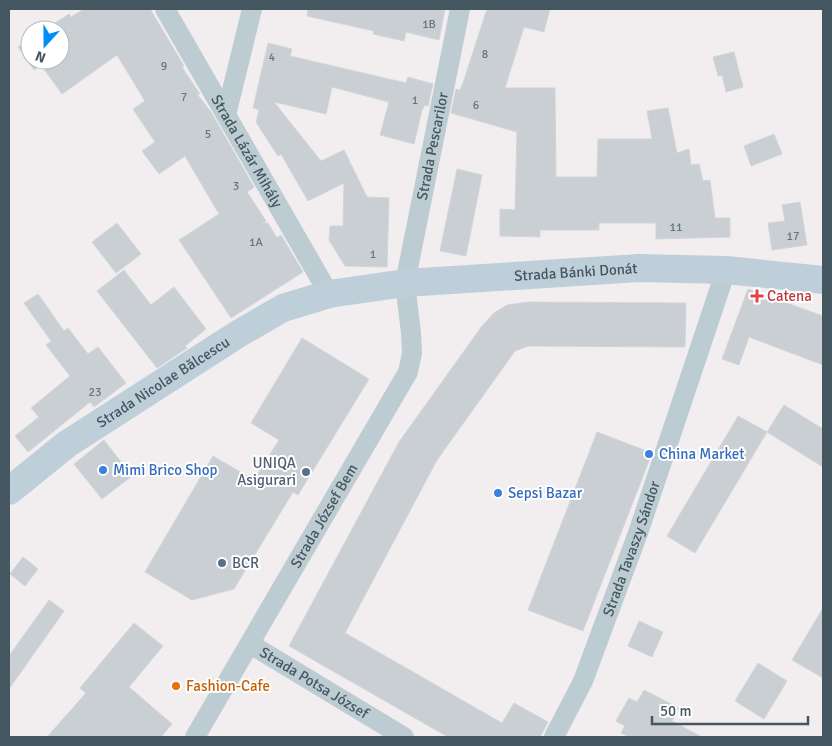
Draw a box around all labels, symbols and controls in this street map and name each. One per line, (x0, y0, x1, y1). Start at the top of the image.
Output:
house number: 1B (422, 17, 436, 32)
north arrow (20, 20, 70, 70)
text: N (33, 47, 48, 66)
house number: 8 (482, 47, 488, 62)
house number: 4 (269, 50, 276, 65)
house number: 9 (161, 59, 167, 74)
house number: 7 (181, 90, 187, 105)
street label: Strada Pescarilor (413, 90, 452, 202)
street label: Strada Lázár Mihály (207, 92, 286, 211)
house number: 1 (412, 93, 418, 108)
house number: 6 (473, 98, 479, 113)
house number: 5 (205, 127, 211, 142)
house number: 3 (233, 179, 239, 194)
house number: 11 (670, 220, 682, 235)
house number: 17 (787, 229, 799, 244)
house number: 1A (249, 235, 264, 250)
house number: 1 (370, 247, 376, 262)
street label: Strada Bánki Donát (514, 259, 638, 285)
place label: Catena (767, 287, 812, 305)
marker: Catena (751, 290, 763, 302)
street label: Strada Nicolae Bălcescu (93, 333, 233, 432)
house number: 23 (89, 385, 101, 400)
place label: China Market (659, 445, 745, 463)
marker: China Market (643, 448, 655, 460)
place label: UNIQA Asigurari (237, 454, 296, 489)
place label: Mimi Brico Shop (113, 461, 218, 479)
street label: Strada József Bem (287, 461, 361, 571)
marker: Mimi Brico Shop (97, 464, 109, 476)
marker: UNIQA Asigurari (300, 466, 312, 478)
street label: Strada Tavaszy Sándor (599, 478, 664, 619)
place label: Sepsi Bazar (508, 484, 583, 502)
marker: Sepsi Bazar (492, 487, 504, 499)
place label: BCR (232, 554, 259, 572)
marker: BCR (216, 557, 228, 569)
street label: Strada Potsa József (256, 643, 373, 723)
place label: Fashion-Cafe (186, 677, 270, 695)
marker: Fashion-Cafe (170, 680, 182, 692)
scale bar (652, 694, 808, 726)
text: 50 m (660, 702, 691, 720)

